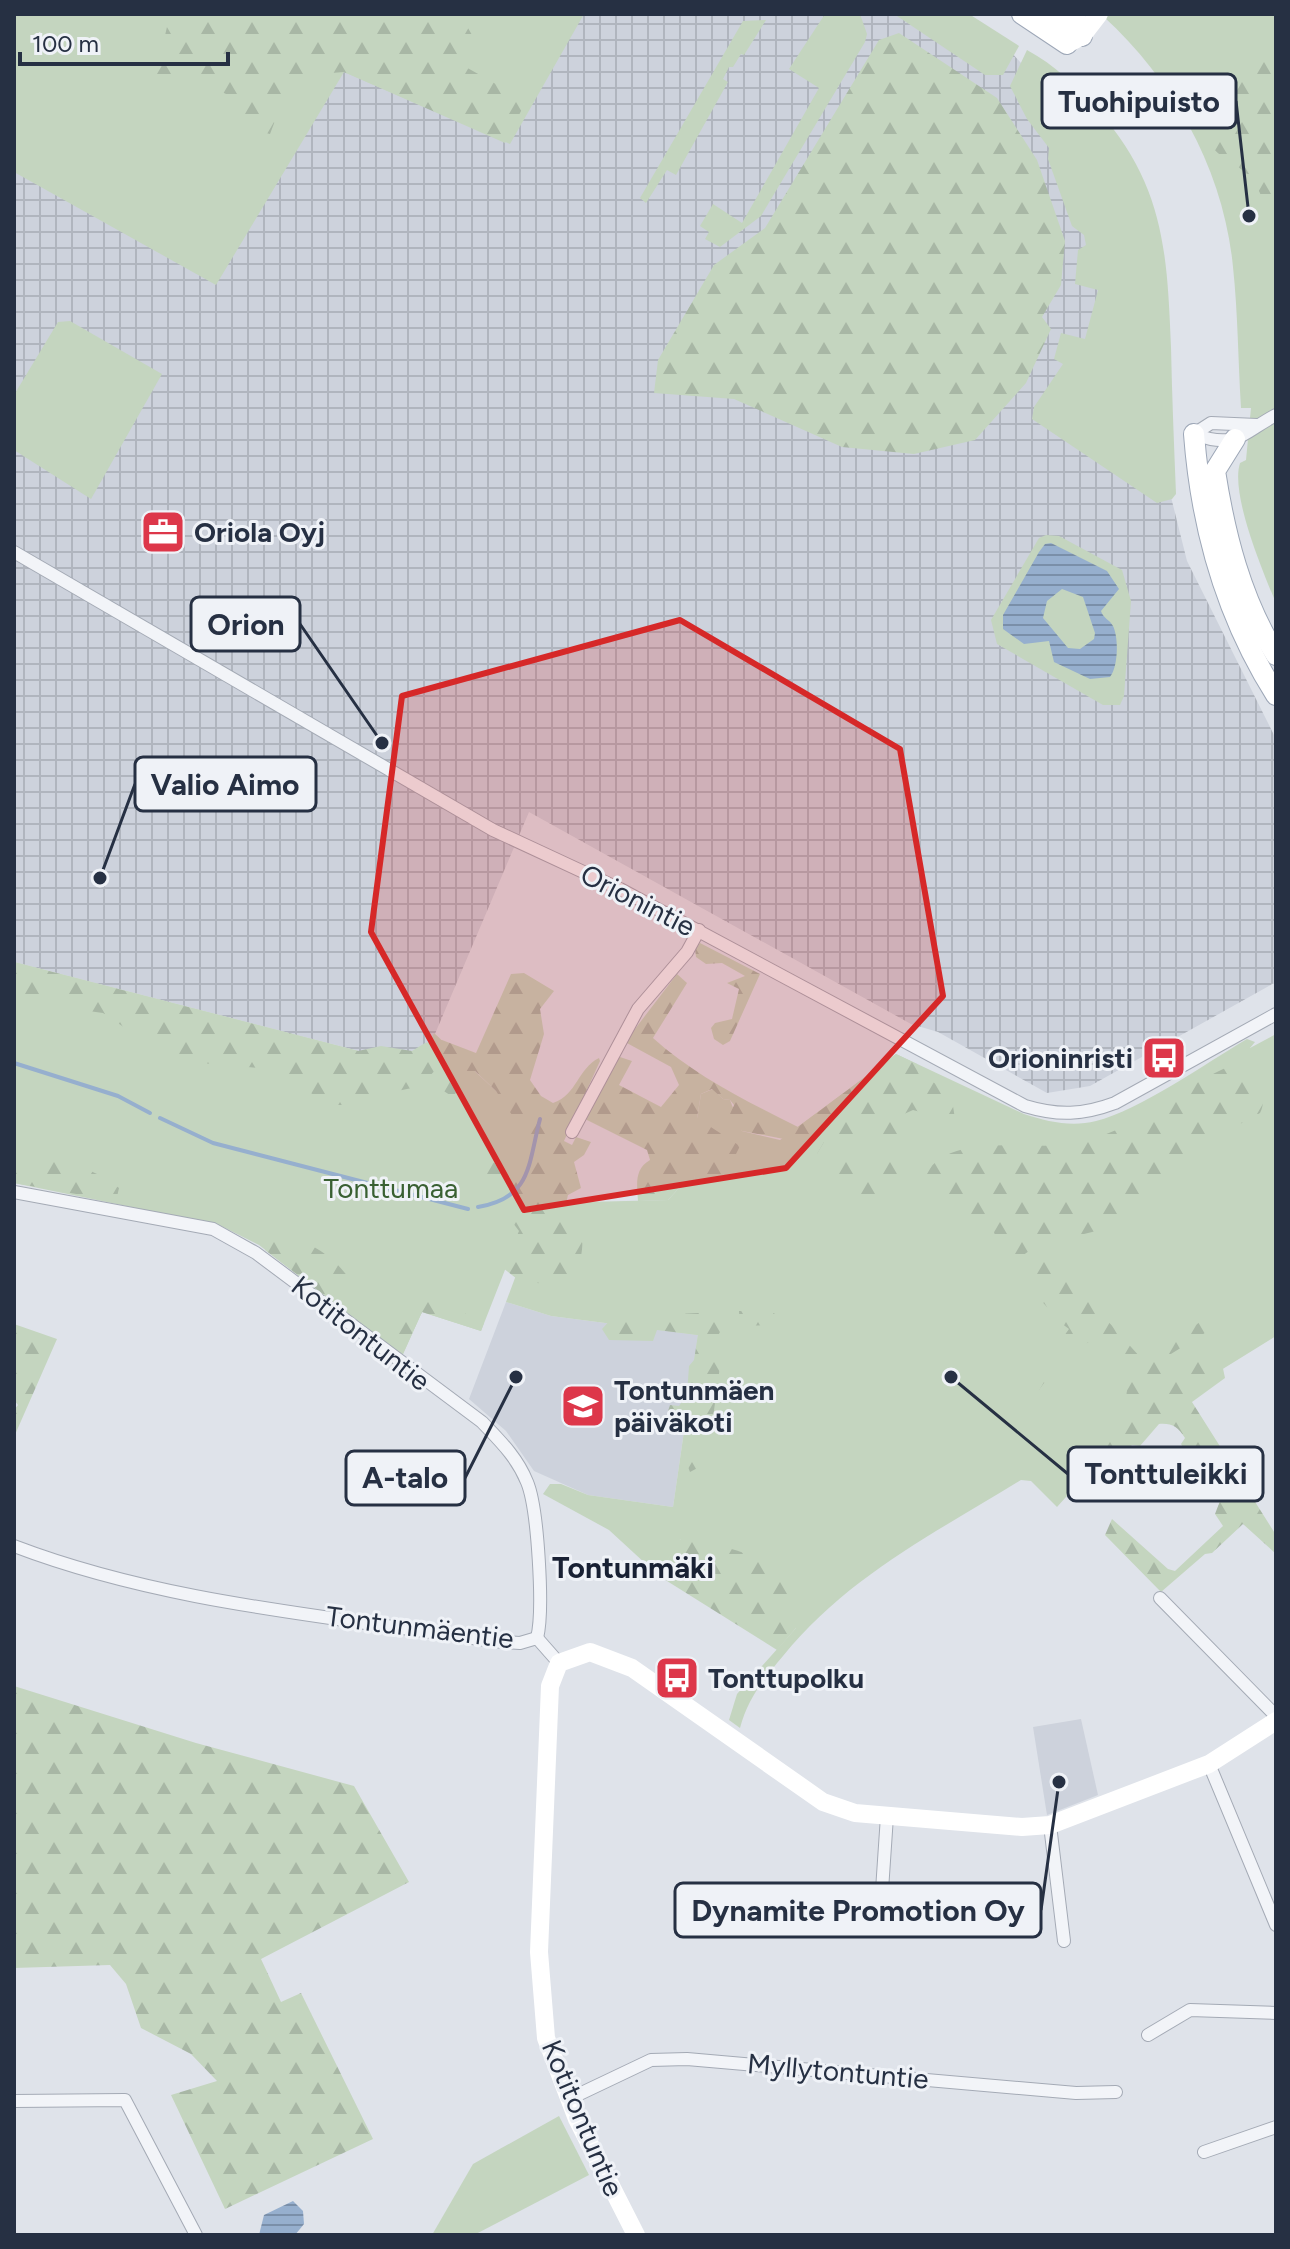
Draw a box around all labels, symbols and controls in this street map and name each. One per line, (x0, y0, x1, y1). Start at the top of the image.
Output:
scale bar (20, 16, 228, 66)
text: 100 m (32, 29, 99, 58)
callout: Tuohipuisto (1042, 74, 1236, 128)
text: Tuohipuisto (1058, 83, 1220, 120)
office icon: Oriola Oyj (139, 508, 187, 556)
place label: Oriola Oyj (194, 515, 325, 549)
callout: Orion (191, 597, 300, 651)
text: Orion (207, 606, 285, 643)
callout: Valio Aimo (135, 757, 316, 811)
text: Valio Aimo (150, 766, 300, 803)
street label: Orionintie (575, 857, 701, 943)
bus stop icon: Orioninristi (1140, 1034, 1188, 1082)
place label: Orioninristi (988, 1041, 1133, 1075)
park label: Tonttumaa (324, 1171, 458, 1205)
street label: Kotitontuntie (285, 1268, 437, 1398)
place label: Tontunmäen päiväkoti (614, 1373, 774, 1439)
school or university icon: Tontunmäen päiväkoti (559, 1382, 607, 1430)
callout: Tonttuleikki (1068, 1447, 1263, 1501)
callout: A-talo (346, 1451, 465, 1505)
text: Tonttuleikki (1084, 1455, 1248, 1492)
text: A-talo (362, 1459, 448, 1496)
district label: Tontunmäki (552, 1549, 714, 1586)
street label: Tontunmäentie (324, 1599, 516, 1655)
bus stop icon: Tonttupolku (653, 1654, 701, 1702)
place label: Tonttupolku (708, 1661, 864, 1695)
callout: Dynamite Promotion Oy (675, 1883, 1041, 1937)
text: Dynamite Promotion Oy (691, 1892, 1026, 1929)
street label: Kotitontuntie (535, 2035, 631, 2201)
street label: Myllytontuntie (746, 2046, 930, 2096)

